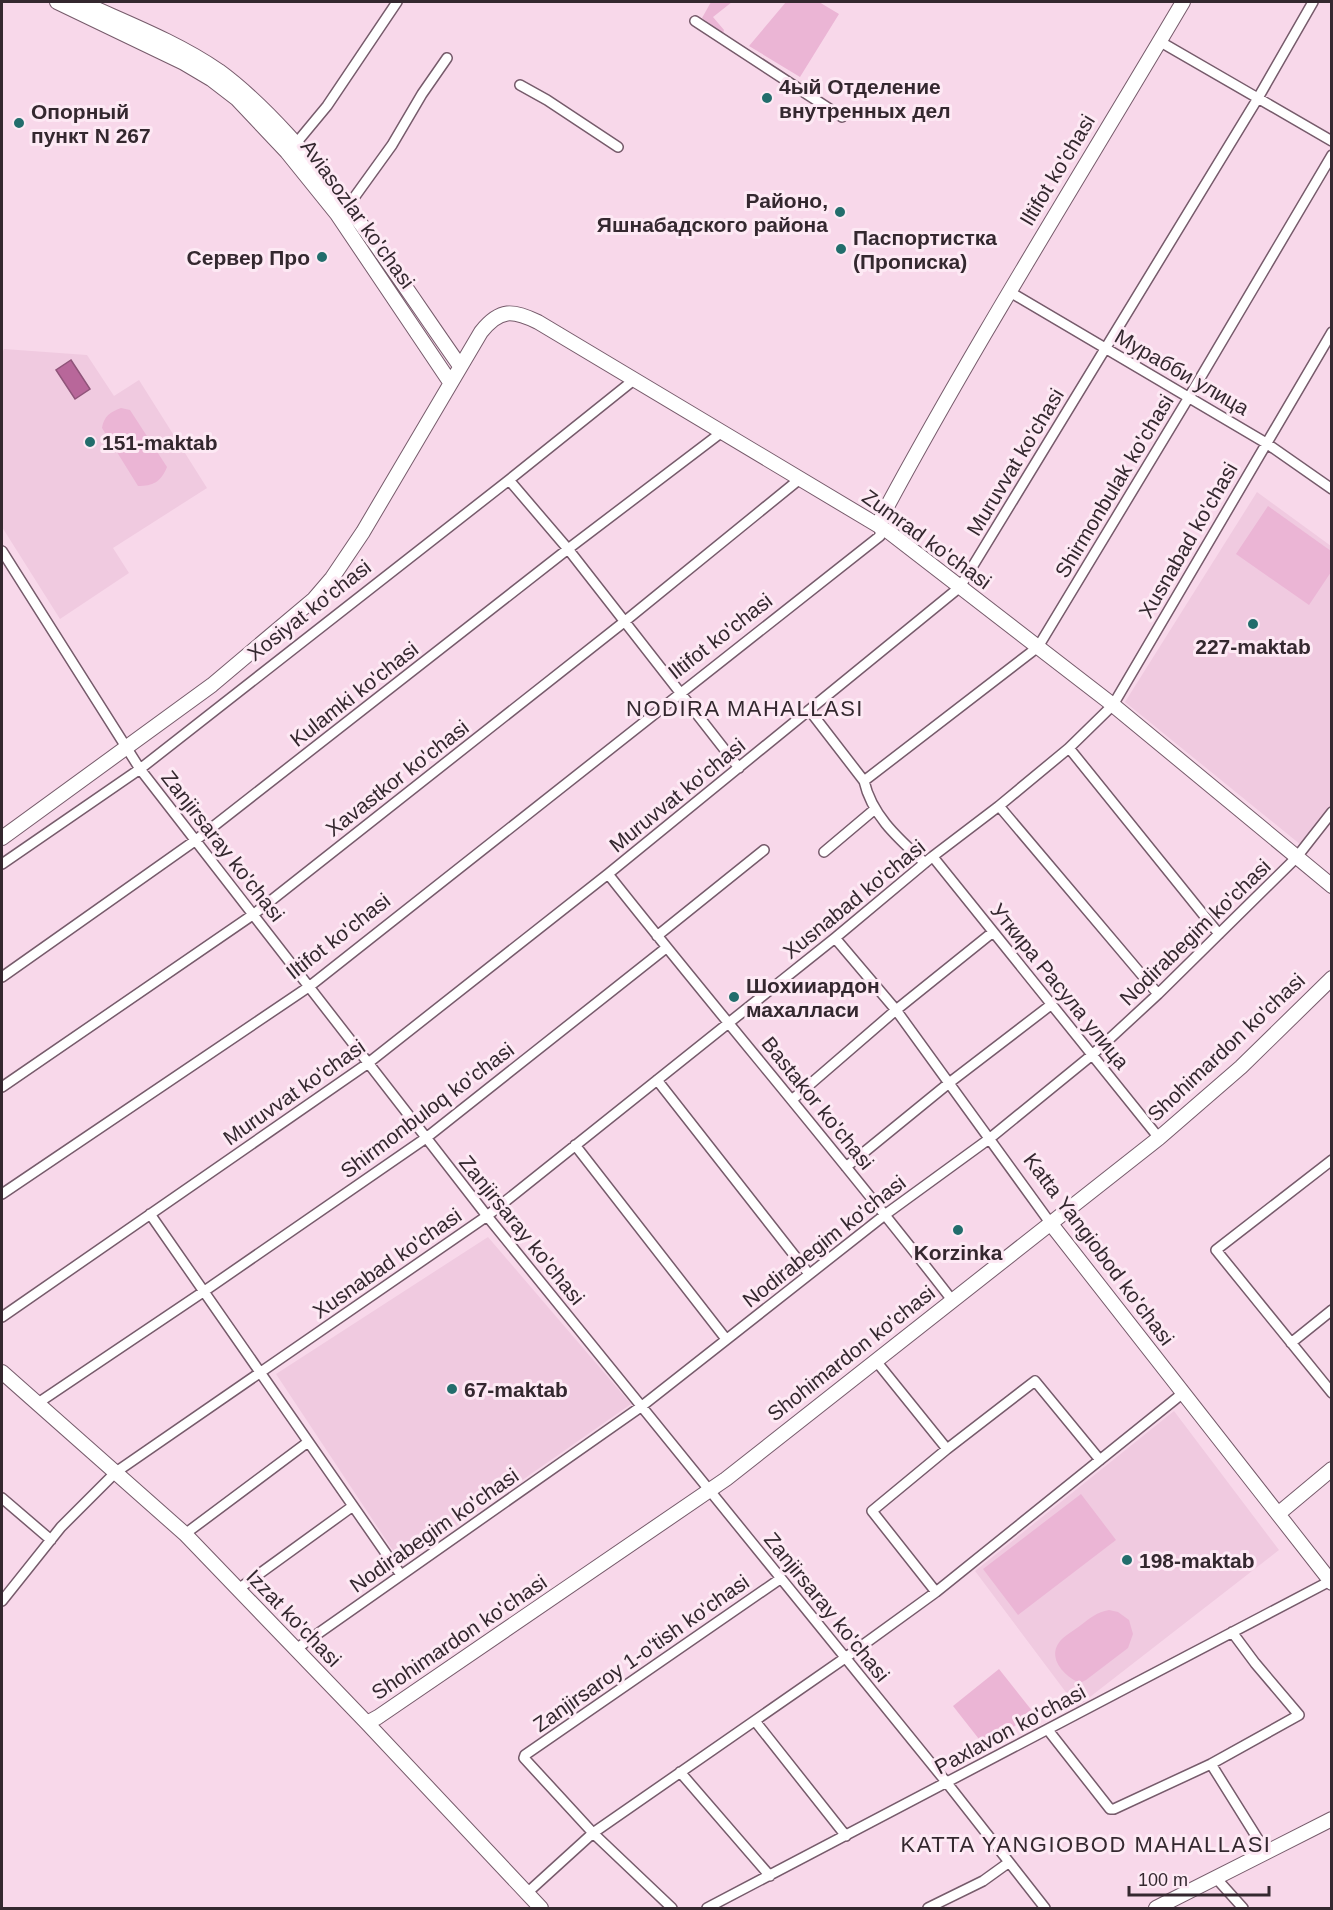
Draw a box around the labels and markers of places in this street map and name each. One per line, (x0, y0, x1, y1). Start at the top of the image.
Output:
place label: 4ый Отделение внутренных дел (779, 75, 951, 122)
marker: 4ый Отделение внутренных дел (760, 91, 774, 105)
place label: Опорный пункт N 267 (31, 100, 151, 147)
marker: Опорный пункт N 267 (12, 116, 26, 130)
place label: Районо, Яшнабадского района (597, 189, 828, 236)
marker: Районо, Яшнабадского района (833, 205, 847, 219)
place label: Паспортистка (Прописка) (853, 226, 997, 273)
marker: Паспортистка (Прописка) (834, 242, 848, 256)
place label: Сервер Про (187, 246, 310, 269)
marker: Сервер Про (315, 250, 329, 264)
place label: 151-maktab (102, 431, 218, 454)
marker: 151-maktab (83, 435, 97, 449)
marker: 227-maktab (1246, 617, 1260, 631)
place label: 227-maktab (1195, 635, 1311, 658)
place label: Шохииардон махалласи (746, 974, 880, 1021)
marker: Шохииардон махалласи (727, 990, 741, 1004)
marker: Korzinka (951, 1223, 965, 1237)
place label: Korzinka (914, 1241, 1003, 1264)
place label: 67-maktab (464, 1378, 568, 1401)
marker: 67-maktab (445, 1382, 459, 1396)
place label: 198-maktab (1139, 1549, 1255, 1572)
marker: 198-maktab (1120, 1553, 1134, 1567)

